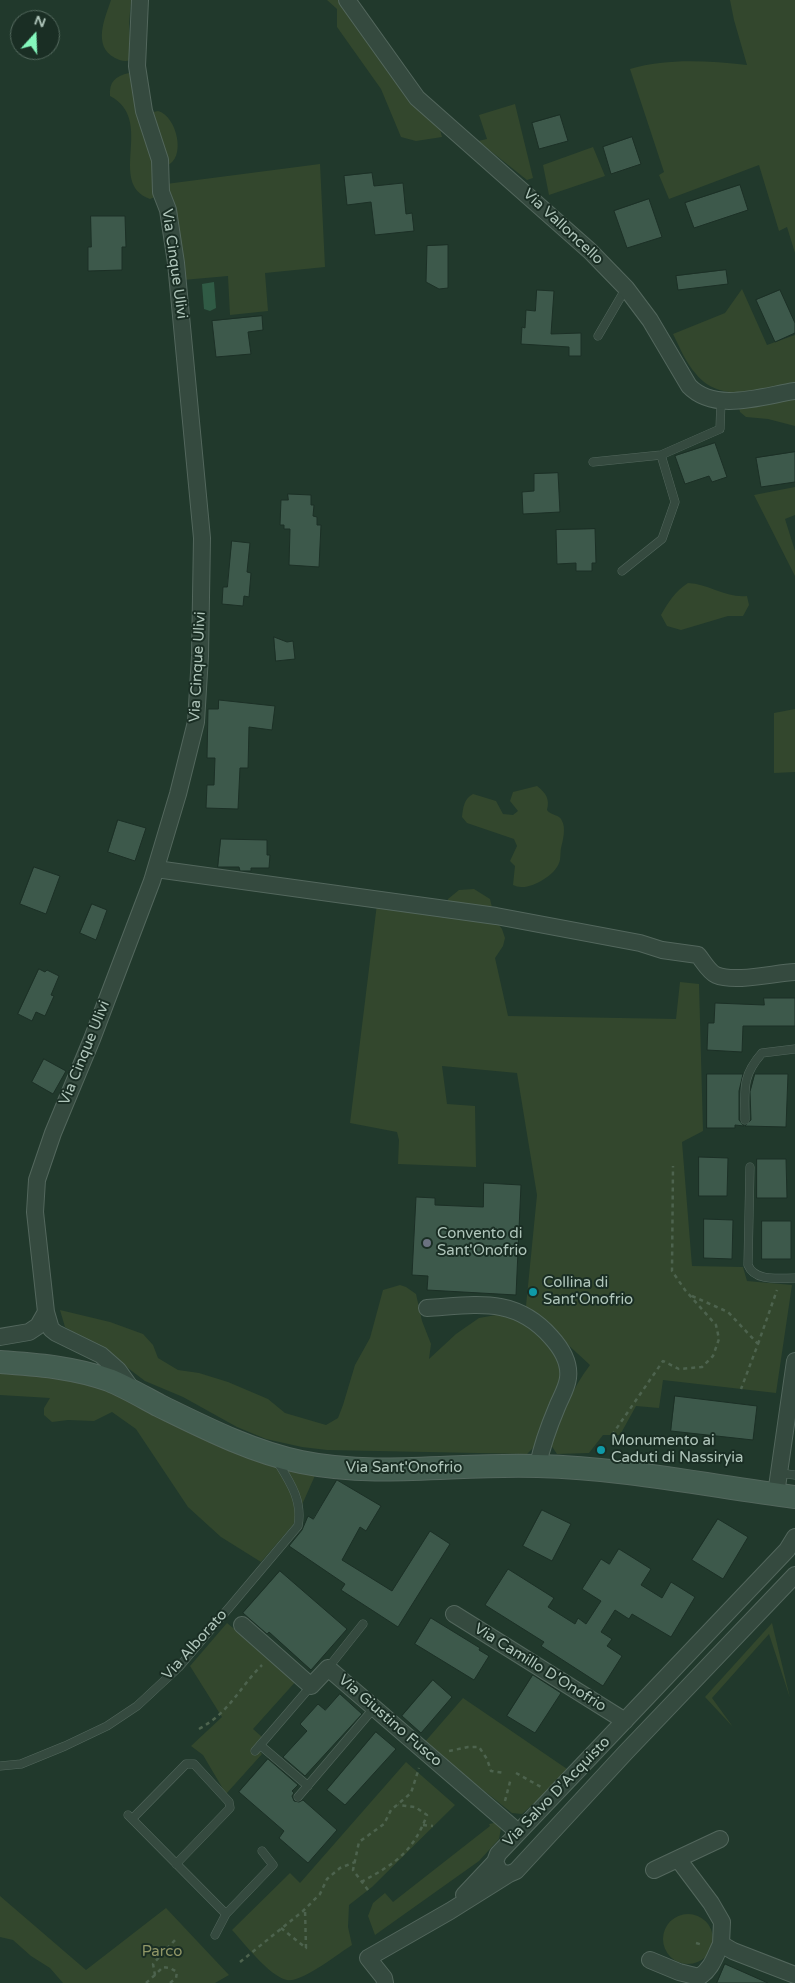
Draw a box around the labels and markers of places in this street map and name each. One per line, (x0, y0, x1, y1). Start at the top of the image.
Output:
place label: Convento di Sant'Onofrio (437, 1225, 527, 1260)
marker: Convento di Sant'Onofrio (421, 1237, 433, 1249)
place label: Collina di Sant'Onofrio (543, 1274, 633, 1309)
marker: Collina di Sant'Onofrio (527, 1286, 539, 1298)
place label: Monumento ai Caduti di Nassiryia (611, 1432, 743, 1467)
marker: Monumento ai Caduti di Nassiryia (595, 1444, 607, 1456)

